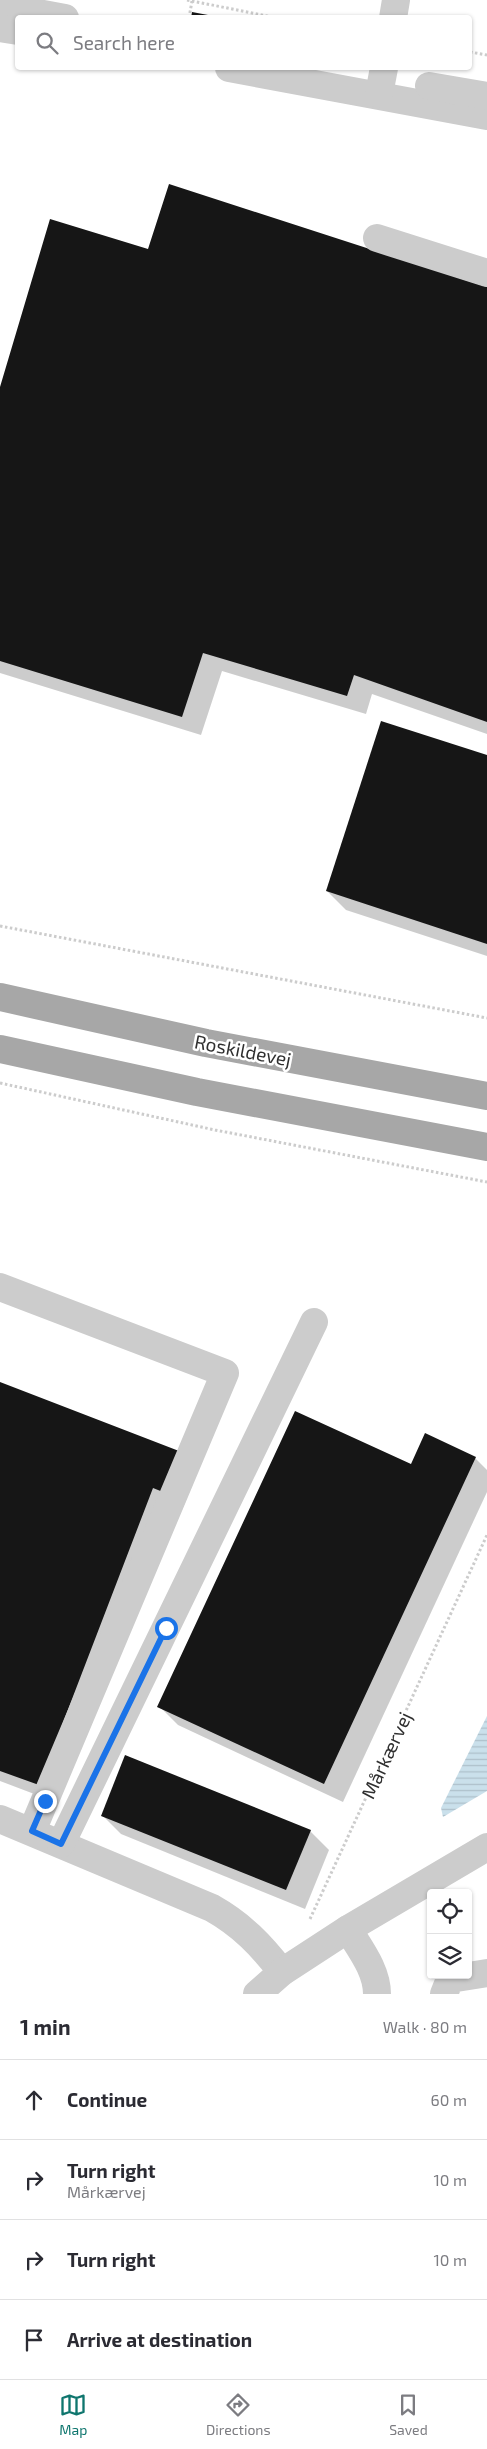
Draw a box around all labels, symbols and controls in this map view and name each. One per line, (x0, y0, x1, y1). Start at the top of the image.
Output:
search box (15, 15, 472, 70)
icon: search (33, 29, 61, 57)
text: Search here (73, 31, 175, 54)
street label: Roskildevej (193, 1029, 293, 1071)
route start (155, 1617, 178, 1640)
street label: Mårkærvej (356, 1708, 416, 1802)
route end (34, 1790, 57, 1813)
map controls (427, 1889, 472, 1979)
button: locate (427, 1889, 472, 1934)
button: layers (427, 1934, 472, 1979)
text: 1 min (20, 2014, 71, 2039)
text: Walk · 80 m (383, 2017, 467, 2036)
icon: ahead (20, 2086, 48, 2114)
text: Continue (67, 2088, 147, 2111)
text: 60 m (431, 2090, 467, 2109)
text: Turn right (67, 2159, 155, 2182)
icon: right (20, 2166, 48, 2194)
text: 10 m (433, 2170, 467, 2189)
text: Mårkærvej (67, 2182, 146, 2201)
icon: right (20, 2246, 48, 2274)
text: Turn right (67, 2248, 155, 2271)
text: 10 m (433, 2250, 467, 2269)
icon: arrive (20, 2326, 48, 2354)
text: Arrive at destination (67, 2328, 252, 2351)
tab: Map (59, 2391, 87, 2438)
tab: Directions (206, 2391, 271, 2438)
tab: Saved (389, 2391, 428, 2438)

